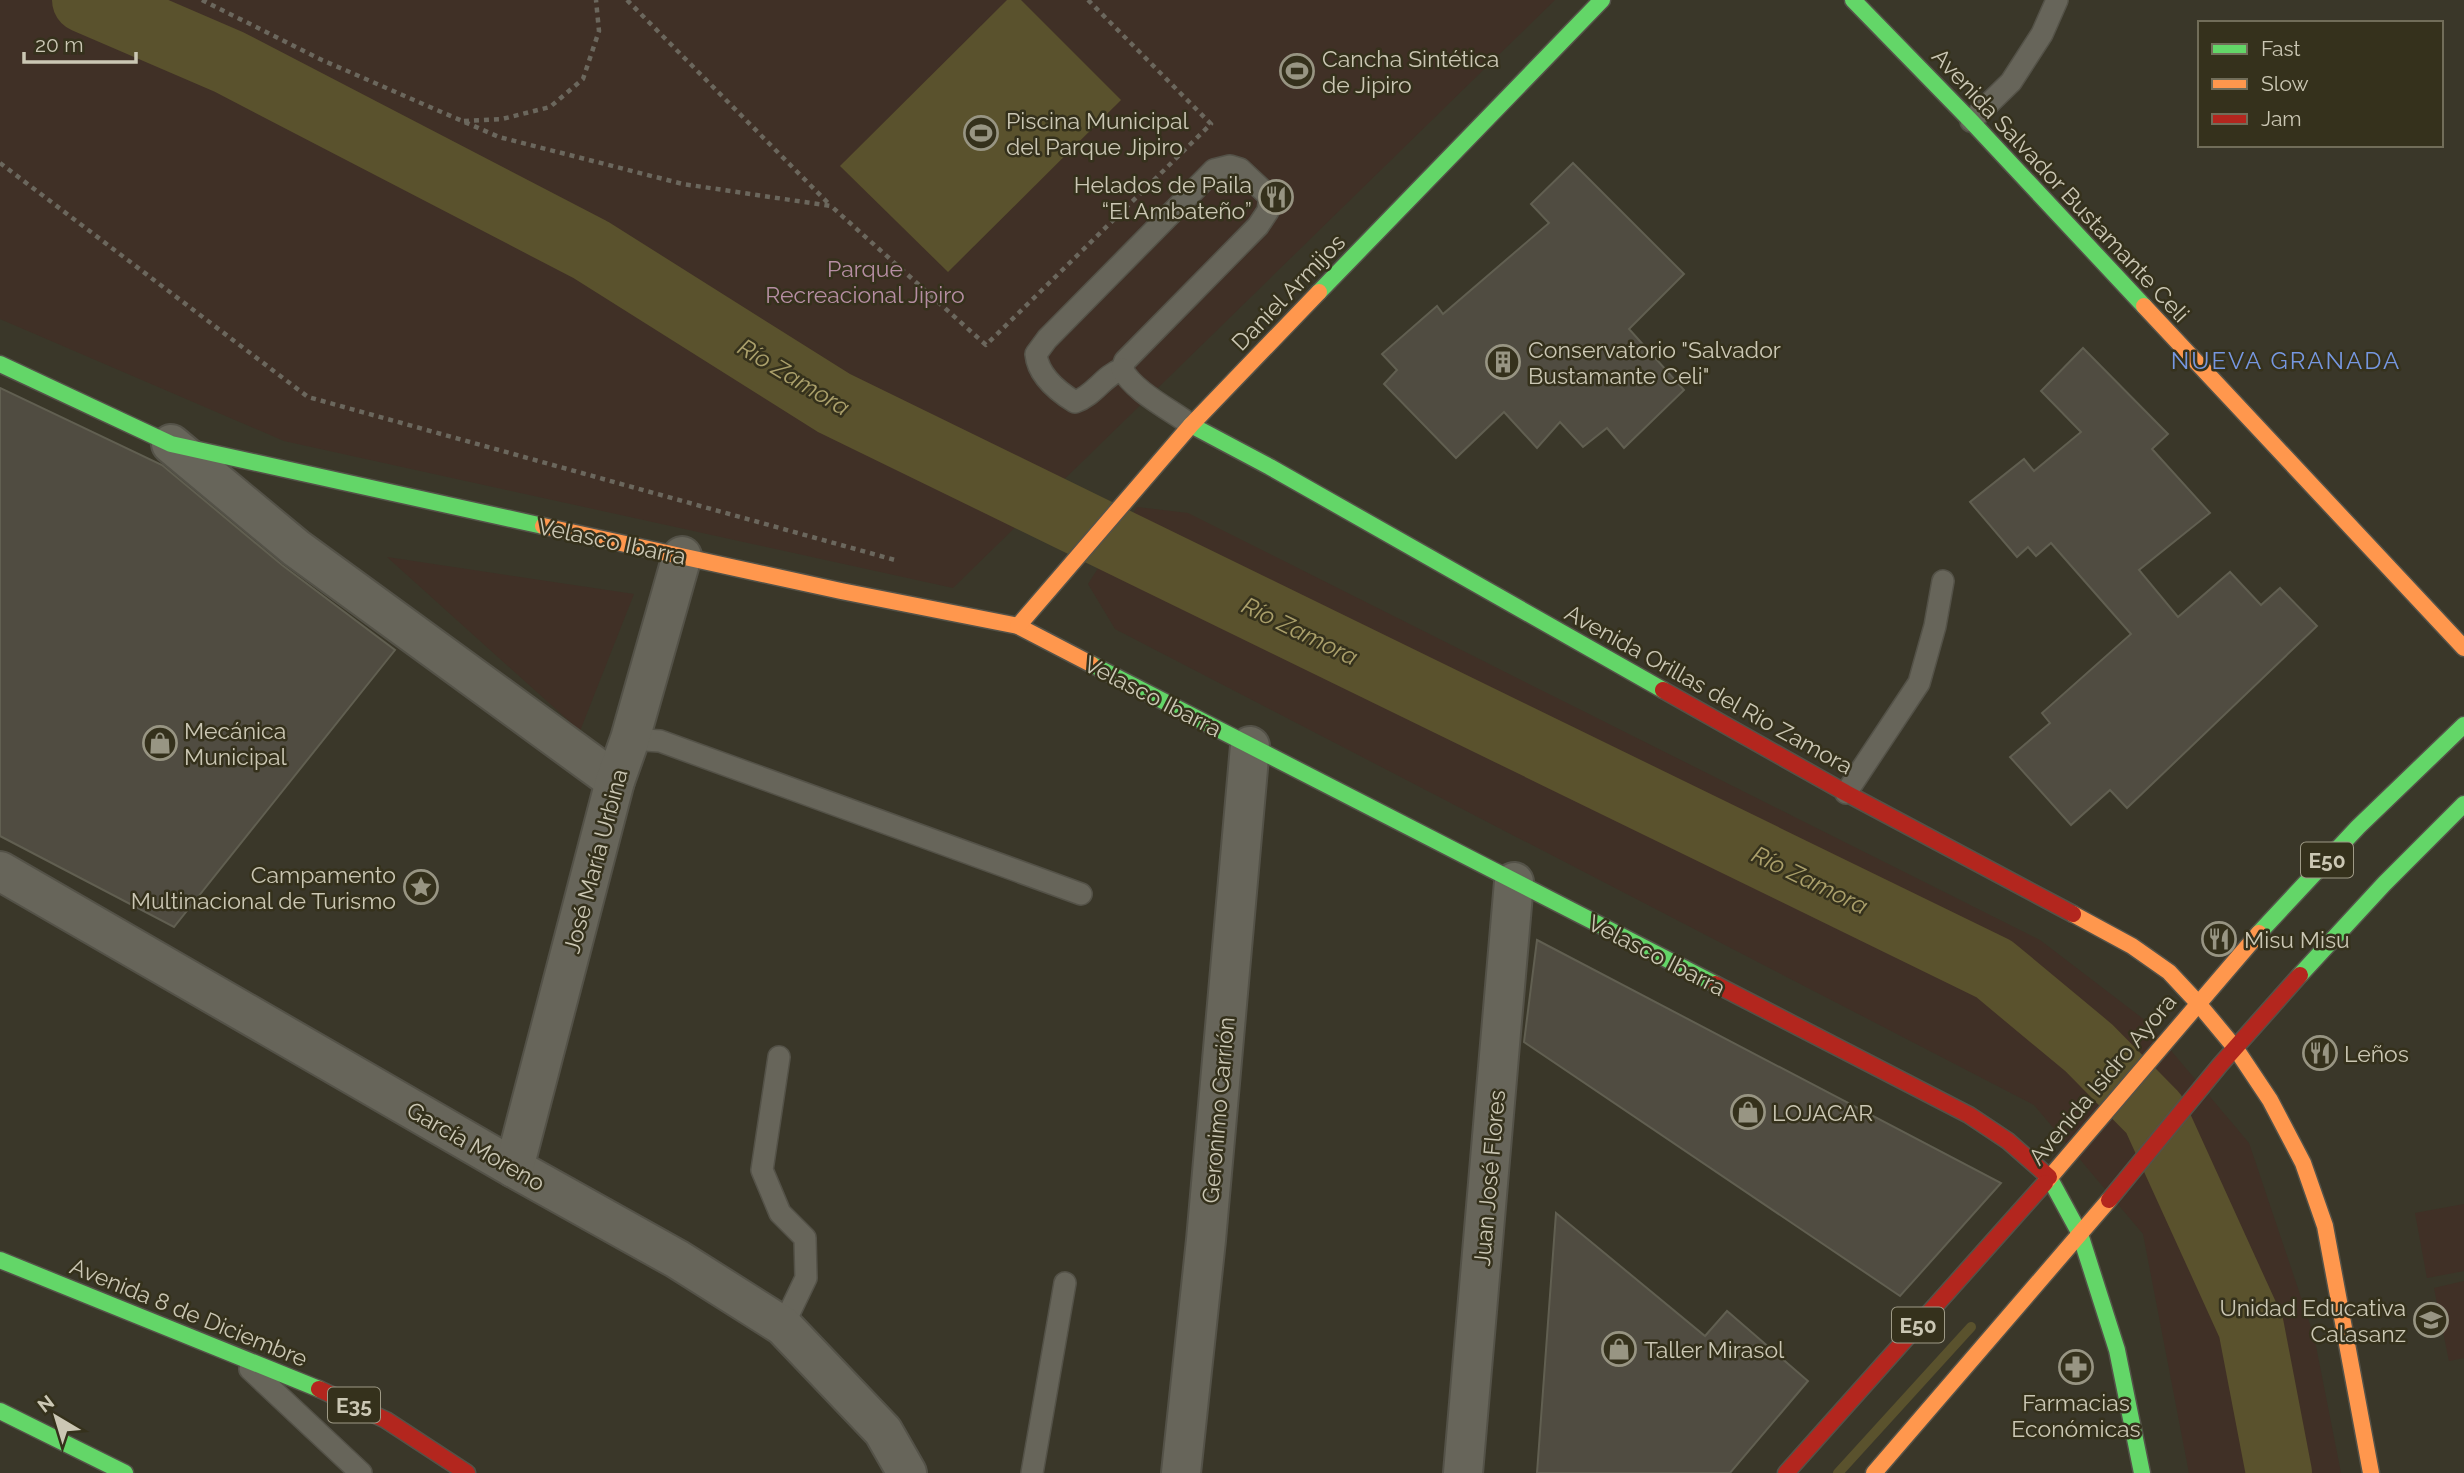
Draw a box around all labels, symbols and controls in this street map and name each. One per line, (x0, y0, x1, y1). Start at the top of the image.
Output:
scale bar (24, 21, 136, 65)
legend (2198, 21, 2443, 147)
text: 20 m (35, 32, 83, 57)
text: Fast (2261, 36, 2301, 61)
street label: Avenida Salvador Bustamante Celi (1927, 43, 2195, 327)
place label: Cancha Sintética de Jipiro (1322, 45, 1499, 98)
sports icon: Cancha Sintética de Jipiro (1278, 52, 1316, 90)
text: Slow (2261, 71, 2309, 96)
text: Jam (2261, 106, 2302, 131)
place label: Piscina Municipal del Parque Jipiro (1006, 107, 1190, 160)
sports icon: Piscina Municipal del Parque Jipiro (962, 114, 1000, 152)
place label: Helados de Paila “El Ambateño” (1074, 171, 1252, 224)
restaurant icon: Helados de Paila “El Ambateño” (1257, 178, 1295, 216)
street label: Daniel Armijos (1226, 228, 1350, 356)
park label: Parque Recreacional Jipiro (765, 255, 965, 308)
water label: Río Zamora (733, 332, 855, 422)
place label: Conservatorio "Salvador Bustamante Celi" (1528, 336, 1781, 389)
building icon: Conservatorio "Salvador Bustamante Celi" (1484, 343, 1522, 381)
district label: NUEVA GRANADA (2171, 346, 2401, 375)
street label: Velasco Ibarra (536, 512, 688, 570)
water label: Río Zamora (1237, 591, 1363, 671)
street label: Avenida Orillas del Rio Zamora (1560, 598, 1858, 780)
street label: Velasco Ibarra (1080, 650, 1226, 742)
place label: Mecánica Municipal (184, 717, 288, 770)
shop icon: Mecánica Municipal (141, 724, 179, 762)
street label: José María Urbina (557, 766, 633, 956)
water label: Río Zamora (1747, 840, 1873, 920)
road number: E50 (2301, 842, 2353, 878)
place label: Campamento Multinacional de Turismo (131, 861, 396, 914)
place icon: Campamento Multinacional de Turismo (402, 868, 440, 906)
street label: Velasco Ibarra (1584, 909, 1730, 1001)
restaurant icon: Misu Misu (2200, 920, 2238, 958)
place label: Misu Misu (2244, 926, 2350, 953)
street label: Avenida Isidro Ayora (2023, 988, 2181, 1170)
street label: Geronimo Carrión (1196, 1016, 1240, 1204)
restaurant icon: Leños (2301, 1034, 2339, 1072)
place label: Leños (2344, 1040, 2409, 1067)
street label: Juan José Flores (1468, 1089, 1510, 1267)
shop icon: LOJACAR (1729, 1093, 1767, 1131)
street label: García Moreno (402, 1096, 550, 1196)
place label: LOJACAR (1772, 1099, 1873, 1126)
street label: Avenida 8 de Diciembre (66, 1252, 312, 1372)
place label: Unidad Educativa Calasanz (2219, 1294, 2406, 1347)
school or university icon: Unidad Educativa Calasanz (2412, 1301, 2450, 1339)
road number: E50 (1892, 1308, 1944, 1342)
shop icon: Taller Mirasol (1600, 1330, 1638, 1368)
place label: Taller Mirasol (1644, 1336, 1785, 1363)
pharmacy icon: Farmacias Económicas (2057, 1348, 2095, 1386)
north arrow (21, 1382, 91, 1452)
road number: E35 (328, 1388, 380, 1422)
place label: Farmacias Económicas (2011, 1389, 2141, 1442)
text: N (33, 1390, 58, 1417)

